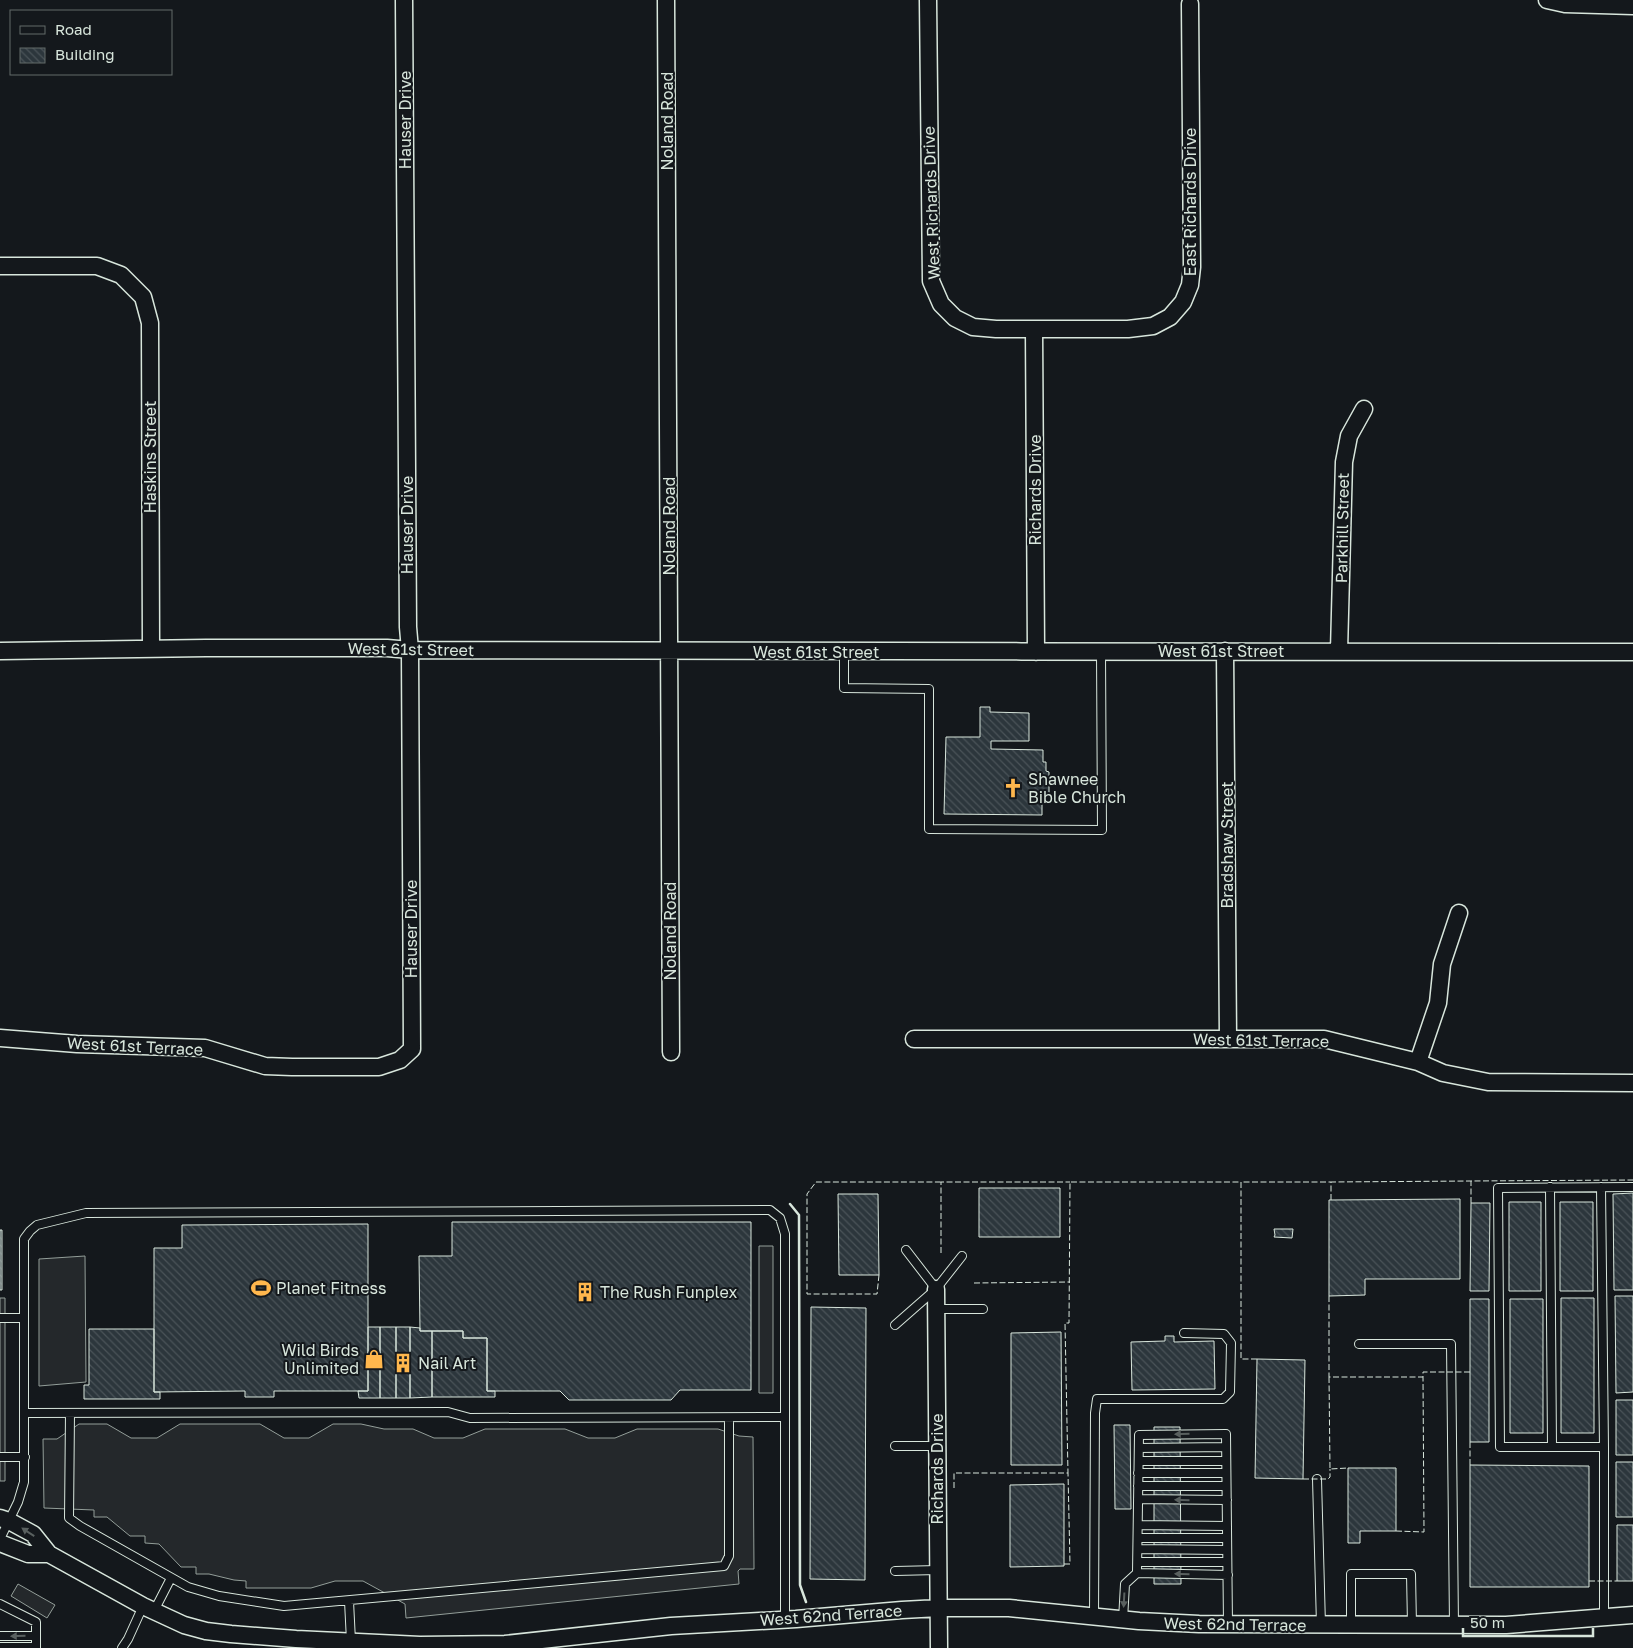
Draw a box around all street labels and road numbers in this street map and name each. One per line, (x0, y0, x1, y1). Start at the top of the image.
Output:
street label: Hauser Drive (395, 71, 415, 169)
street label: Noland Road (657, 72, 677, 170)
street label: West Richards Drive (918, 126, 944, 280)
street label: East Richards Drive (1180, 128, 1200, 276)
street label: Haskins Street (140, 401, 160, 513)
street label: Richards Drive (1025, 435, 1045, 545)
street label: Parkhill Street (1331, 473, 1353, 583)
street label: Hauser Drive (397, 476, 417, 574)
street label: Noland Road (659, 477, 679, 575)
street label: West 61st Street (348, 638, 474, 660)
street label: West 61st Street (1158, 641, 1284, 661)
street label: West 61st Street (753, 642, 879, 662)
street label: Bradshaw Street (1217, 781, 1237, 909)
street label: Hauser Drive (401, 880, 421, 978)
street label: Noland Road (660, 882, 680, 980)
street label: West 61st Terrace (1193, 1029, 1329, 1051)
street label: West 61st Terrace (66, 1032, 204, 1060)
street label: Richards Drive (927, 1414, 947, 1524)
street label: West 62nd Terrace (759, 1600, 903, 1630)
street label: West 62nd Terrace (1164, 1613, 1306, 1635)

